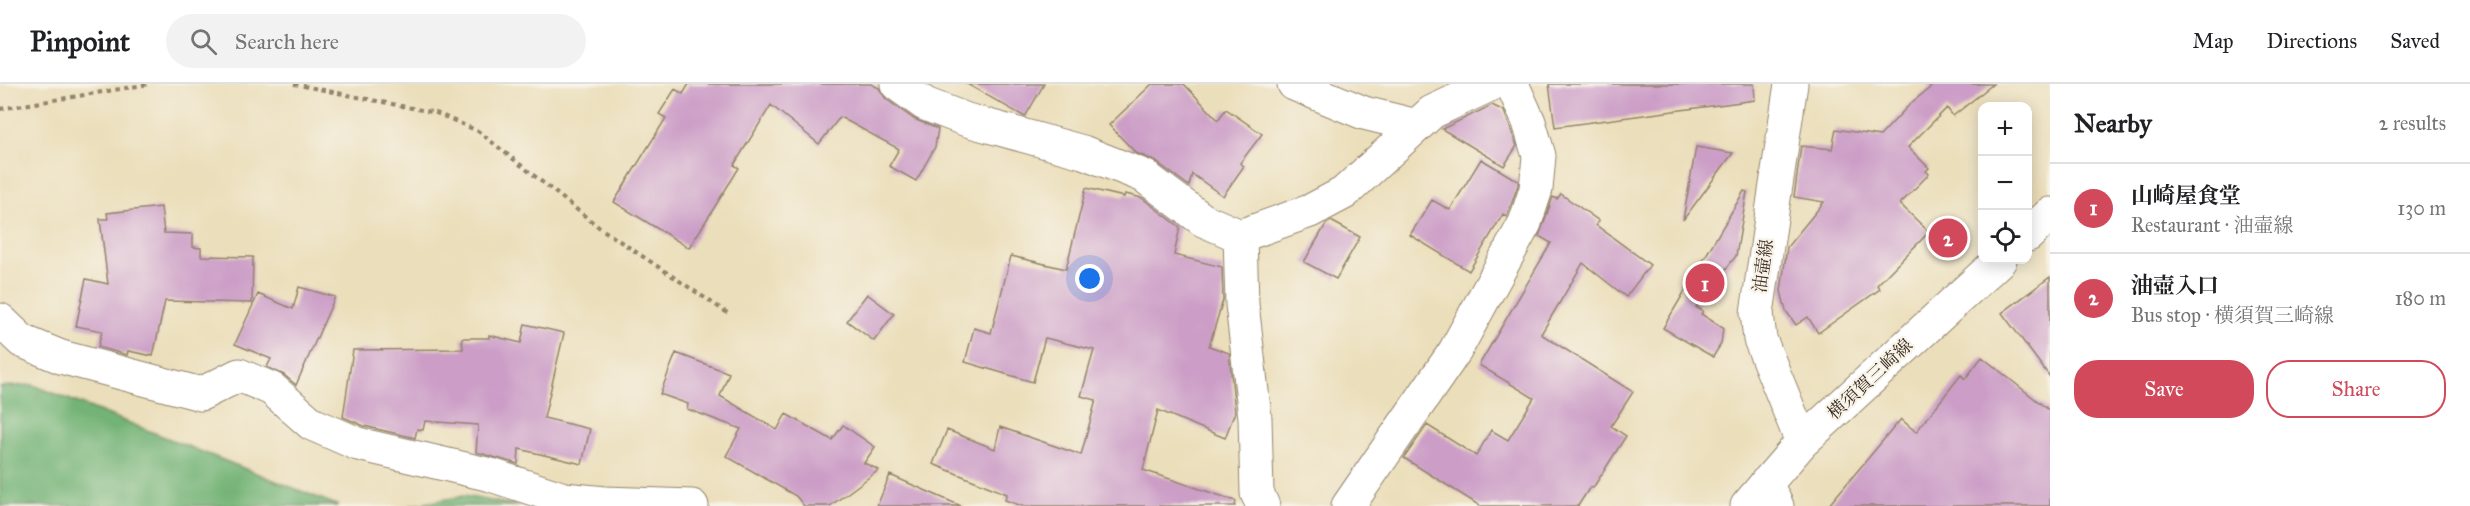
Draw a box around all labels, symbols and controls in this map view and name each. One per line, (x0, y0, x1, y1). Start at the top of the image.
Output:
search box (166, 14, 586, 68)
text: Pinpoint (30, 24, 130, 59)
icon: search (187, 25, 220, 58)
text: Search here (235, 28, 339, 55)
text: Map (2193, 28, 2234, 54)
text: Directions (2267, 28, 2357, 54)
text: Saved (2390, 28, 2440, 54)
map controls (1978, 102, 2032, 264)
button: + (1978, 102, 2032, 156)
text: Nearby (2074, 107, 2152, 139)
text: 2 results (2378, 111, 2446, 135)
button: − (1978, 156, 2032, 210)
text: 山崎屋食堂 (2131, 182, 2241, 209)
text: 1 (2090, 196, 2097, 220)
text: 130 m (2397, 196, 2446, 220)
button: locate (1978, 210, 2032, 264)
text: Restaurant · 油壷線 (2131, 213, 2294, 237)
pin: 2 (1928, 216, 1968, 260)
street label: 油壷線 (1748, 238, 1778, 294)
pin: 1 (1686, 260, 1724, 306)
your location (1075, 264, 1104, 293)
text: 油壺入口 (2131, 272, 2219, 299)
text: 2 (2089, 286, 2098, 310)
text: 180 m (2395, 286, 2446, 310)
text: Bus stop · 横須賀三崎線 (2131, 303, 2334, 327)
street label: 横須賀三崎線 (1823, 334, 1917, 424)
button: Save (2074, 360, 2254, 418)
button: Share (2266, 360, 2446, 418)

